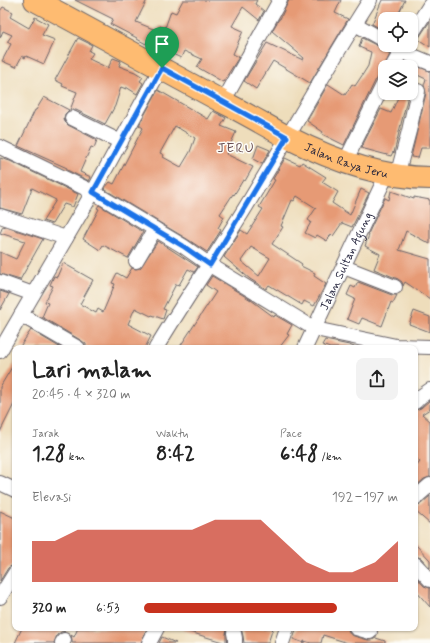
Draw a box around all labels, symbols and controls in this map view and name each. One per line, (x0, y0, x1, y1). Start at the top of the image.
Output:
map controls (378, 12, 418, 100)
button: locate (378, 12, 418, 52)
pin (145, 27, 179, 68)
icon: arrive (151, 33, 173, 55)
button: layers (378, 60, 418, 100)
district label: JERU (217, 139, 255, 157)
street label: Jalan Raya Jeru (301, 140, 390, 183)
street label: Jalan Sultan Agung (317, 210, 377, 313)
text: Lari malam (32, 357, 152, 385)
button: share (356, 358, 398, 400)
text: 20:45 · 4 × 320 m (32, 386, 131, 403)
text: Jarak (32, 427, 59, 441)
text: Waktu (156, 427, 188, 441)
text: Pace (280, 427, 302, 441)
text: 1.28 (32, 441, 66, 468)
text: 8:42 (156, 441, 195, 468)
text: 6:48 (280, 441, 318, 468)
text: km (66, 450, 85, 464)
text: /km (318, 450, 342, 464)
text: Elevasi (32, 489, 71, 506)
text: 192–197 m (332, 489, 398, 506)
text: 320 m (32, 600, 66, 617)
text: 6:53 (96, 600, 119, 617)

